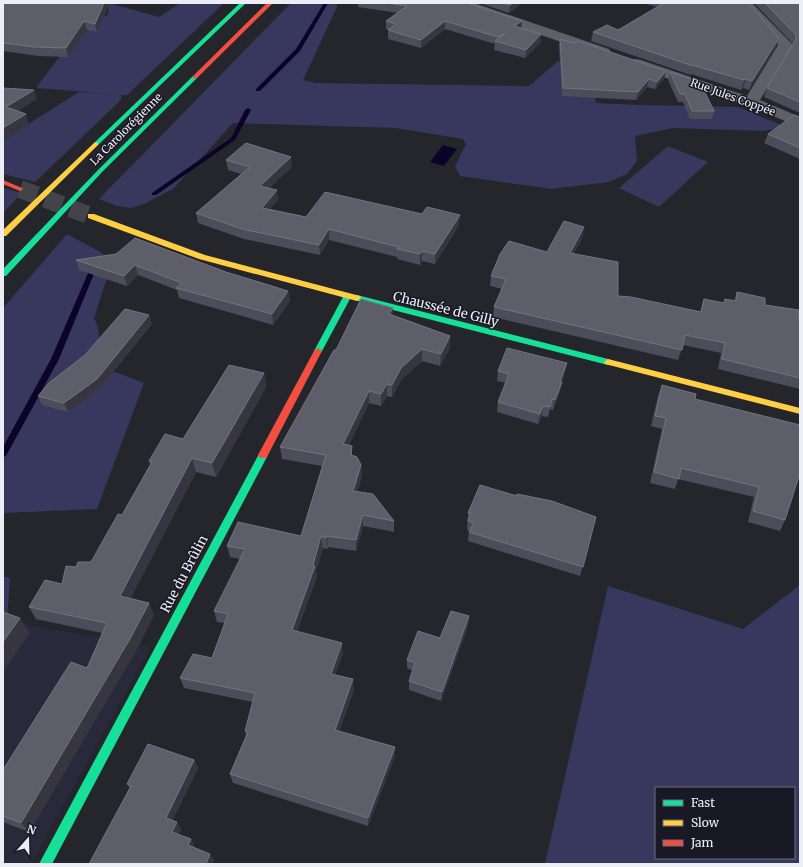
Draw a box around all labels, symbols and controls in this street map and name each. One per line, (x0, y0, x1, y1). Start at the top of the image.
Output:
street label: Rue Jules Coppée (689, 75, 778, 119)
street label: La Carolorégienne (87, 90, 165, 168)
street label: Chaussée de Gilly (391, 288, 501, 330)
street label: Rue du Brûlin (156, 532, 212, 616)
legend (655, 787, 795, 859)
text: Fast (691, 795, 715, 810)
text: Slow (691, 815, 720, 830)
north arrow (8, 819, 48, 859)
text: N (25, 822, 38, 838)
text: Jam (690, 835, 714, 850)

